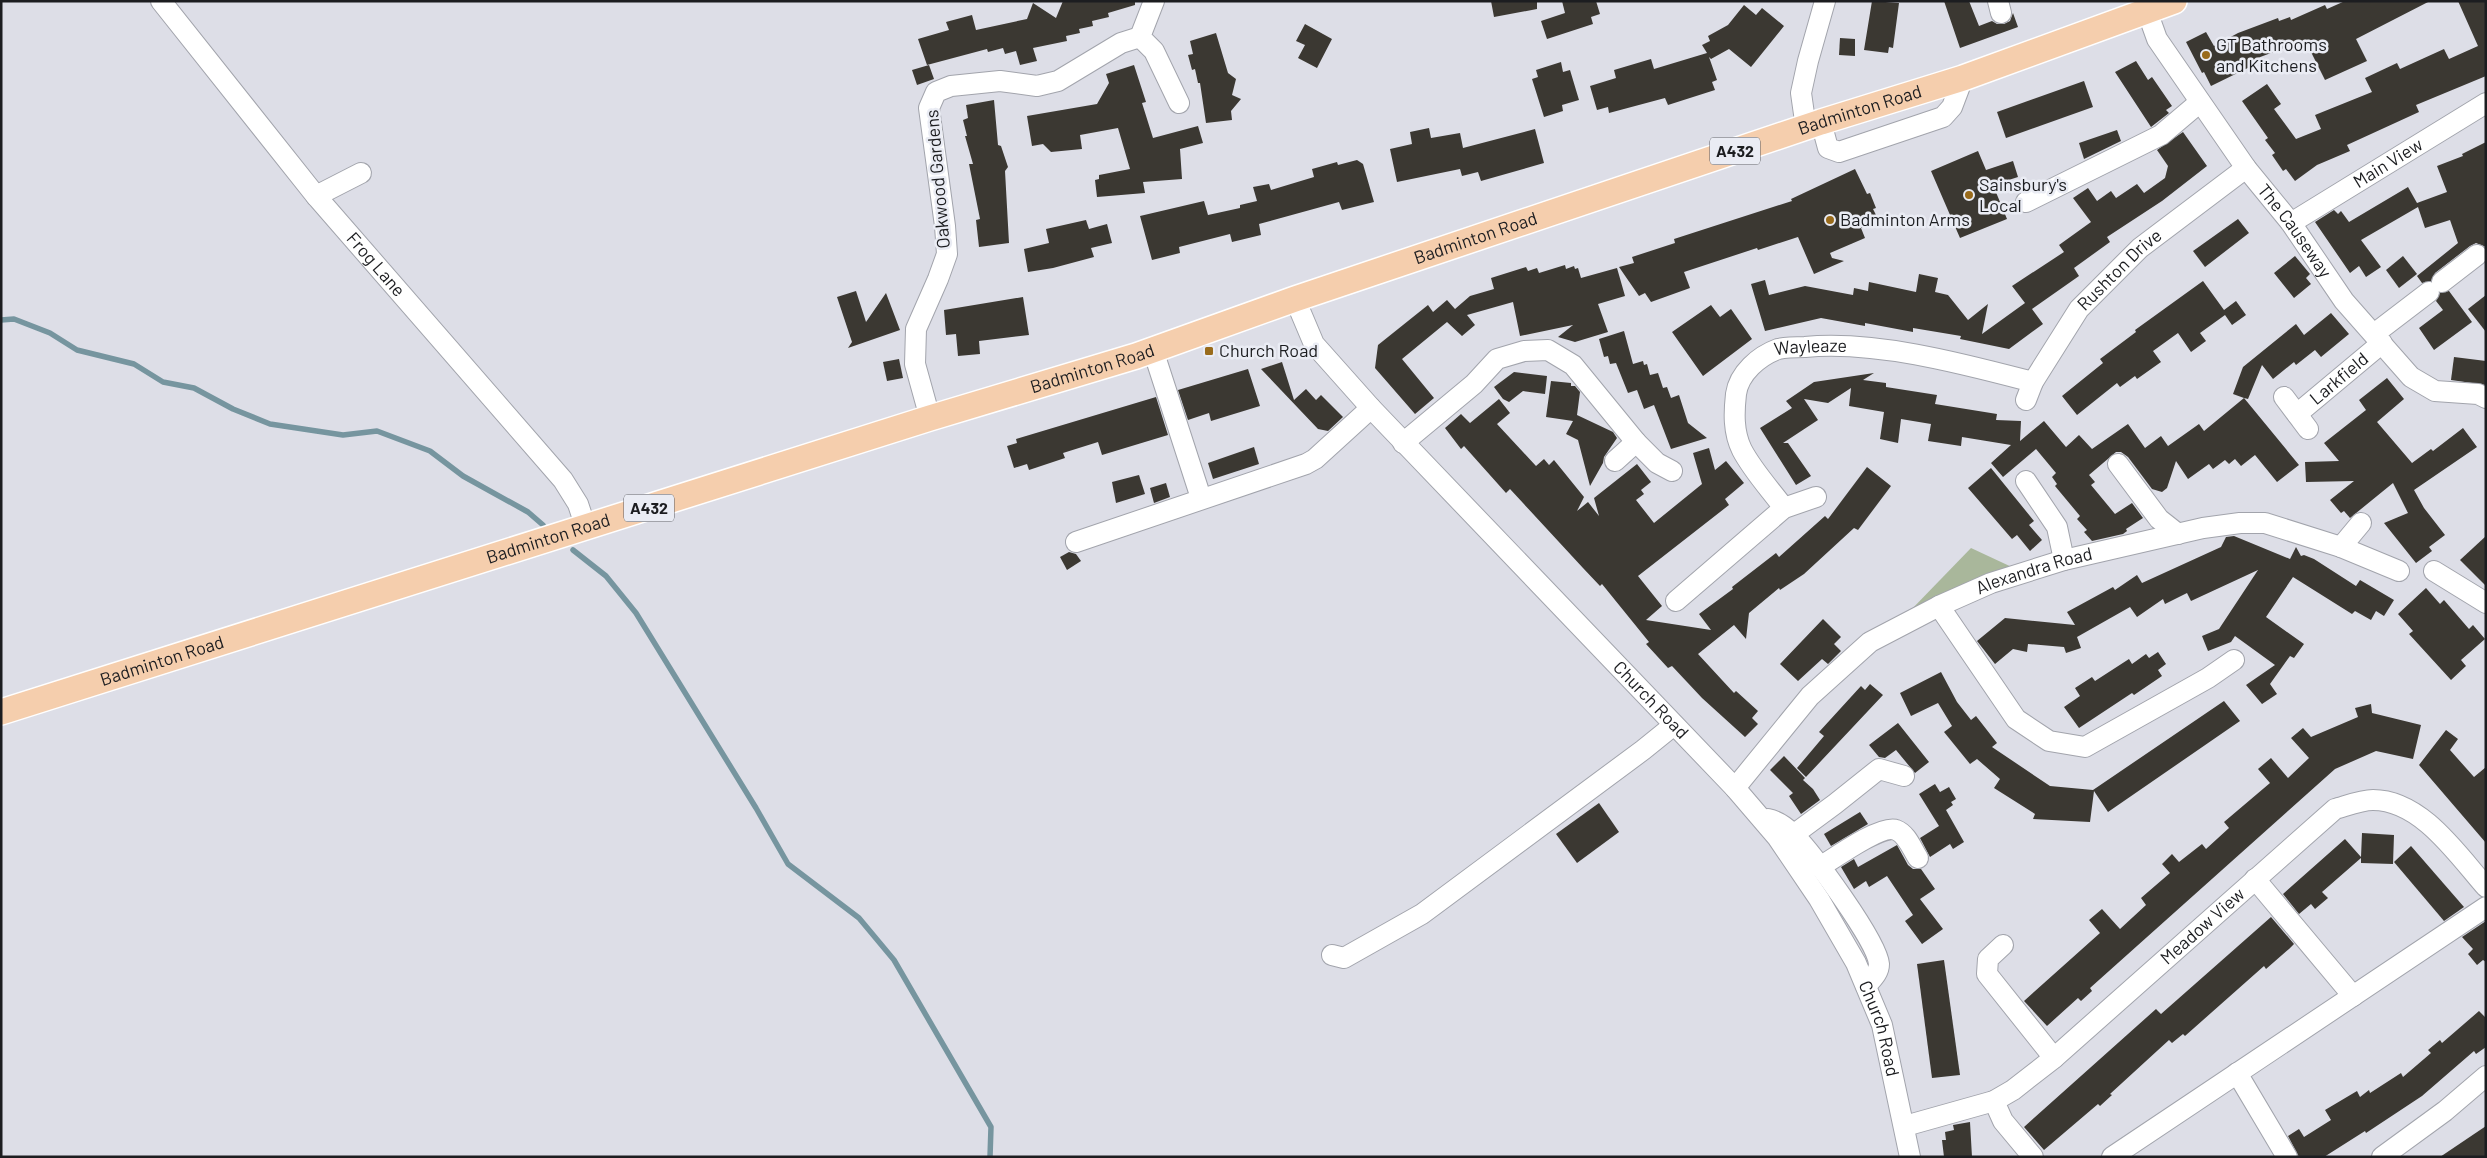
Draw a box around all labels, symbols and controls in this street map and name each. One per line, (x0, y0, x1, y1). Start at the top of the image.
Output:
place label: GT Bathrooms and Kitchens (2216, 33, 2327, 76)
marker: GT Bathrooms and Kitchens (2200, 49, 2212, 61)
street label: Badminton Road (1795, 79, 1924, 139)
street label: Oakwood Gardens (920, 109, 954, 249)
street label: Main View (2349, 133, 2426, 192)
road number: A432 (1710, 138, 1760, 164)
place label: Sainsbury's Local (1979, 173, 2067, 216)
street label: The Causeway (2254, 179, 2337, 282)
marker: Sainsbury's Local (1963, 189, 1975, 201)
street label: Badminton Road (1411, 206, 1540, 268)
place label: Badminton Arms (1840, 208, 1970, 230)
marker: Badminton Arms (1824, 214, 1836, 226)
street label: Rushton Drive (2072, 224, 2166, 315)
street label: Frog Lane (342, 227, 410, 301)
street label: Wayleaze (1772, 334, 1847, 359)
street label: Badminton Road (1027, 338, 1157, 397)
place label: Church Road (1219, 339, 1318, 361)
marker: Church Road (1203, 345, 1215, 357)
street label: Larkfield (2305, 347, 2372, 409)
road number: A432 (624, 494, 674, 522)
street label: Badminton Road (483, 508, 613, 568)
street label: Alexandra Road (1972, 542, 2094, 598)
street label: Badminton Road (97, 630, 226, 690)
street label: Church Road (1609, 656, 1694, 743)
street label: Meadow View (2155, 882, 2249, 969)
street label: Church Road (1855, 977, 1905, 1078)

